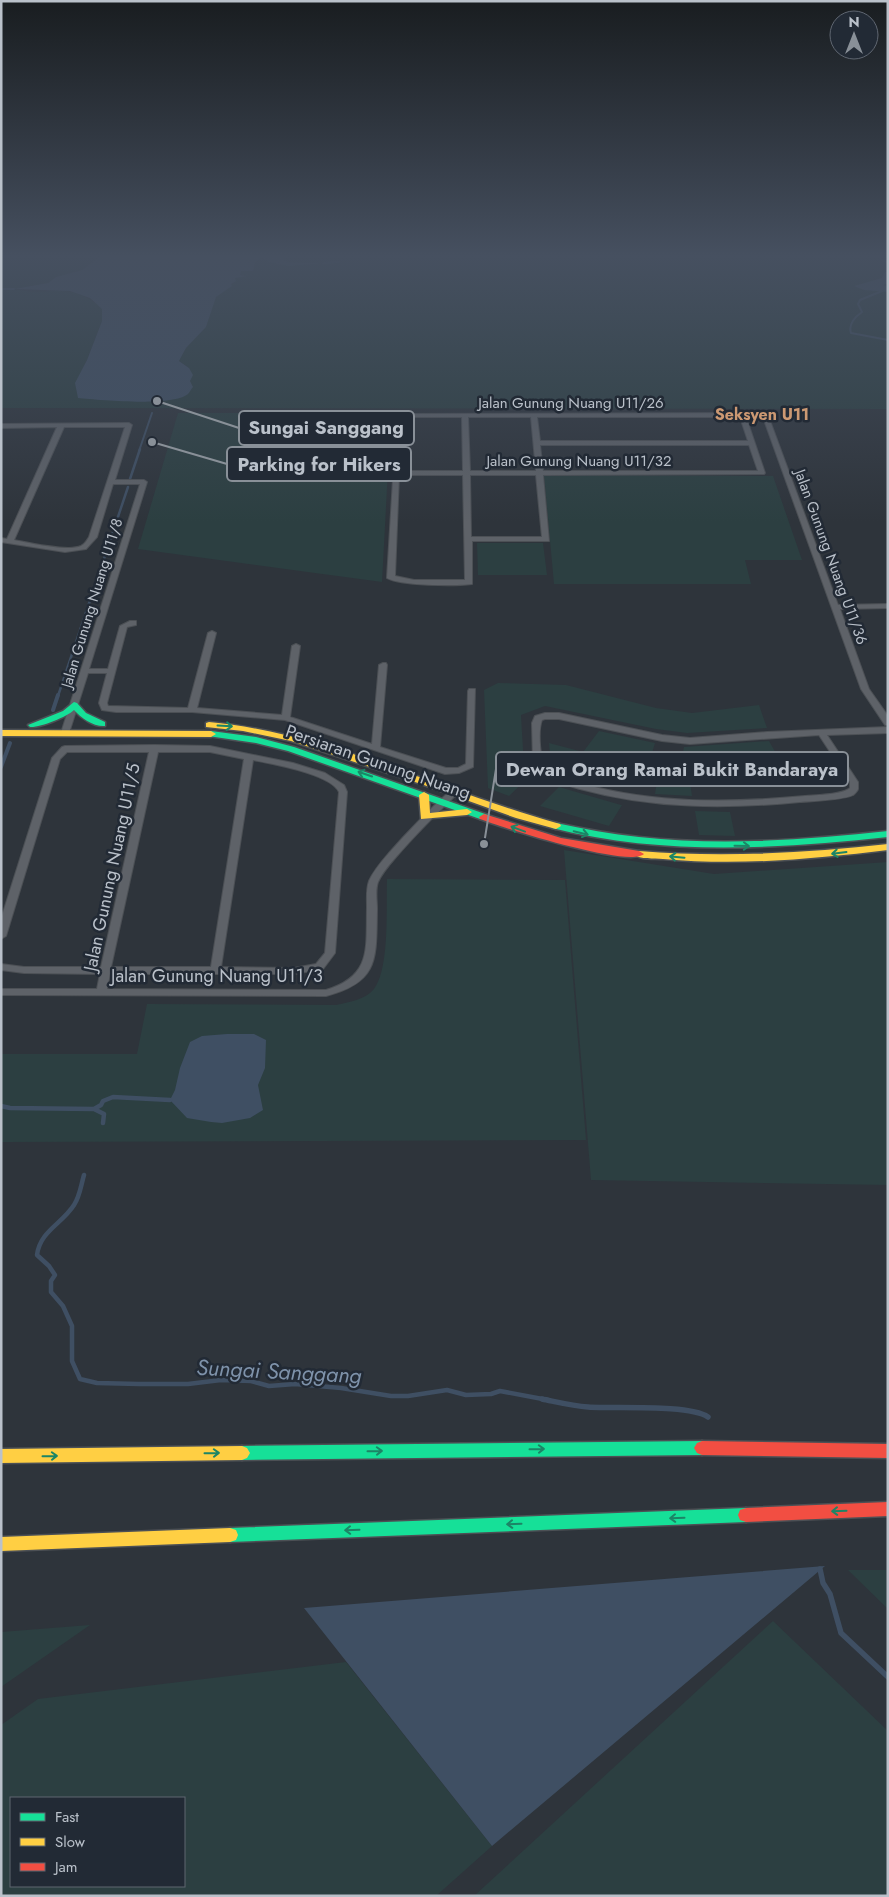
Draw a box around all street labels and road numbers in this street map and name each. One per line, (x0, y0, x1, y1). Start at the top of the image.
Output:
street label: Jalan Gunung Nuang U11/26 (476, 392, 664, 414)
street label: Jalan Gunung Nuang U11/32 (484, 450, 672, 472)
street label: Jalan Gunung Nuang U11/36 (788, 464, 873, 648)
street label: Jalan Gunung Nuang U11/8 (55, 515, 128, 693)
street label: Persiaran Gunung Nuang (282, 718, 474, 806)
street label: Jalan Gunung Nuang U11/5 (77, 761, 147, 975)
street label: Jalan Gunung Nuang U11/3 (109, 963, 323, 989)

